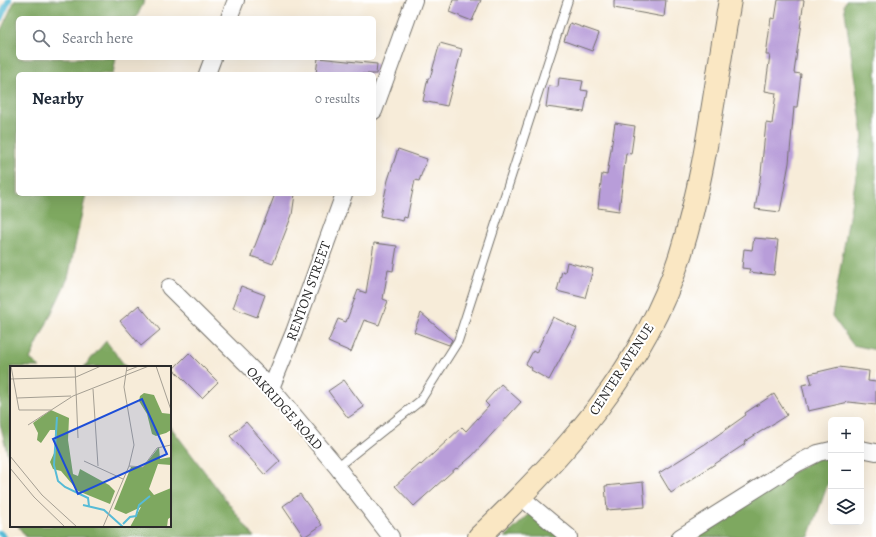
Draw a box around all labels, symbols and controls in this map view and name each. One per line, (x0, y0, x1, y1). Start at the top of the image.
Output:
search box (16, 16, 376, 60)
icon: search (30, 27, 52, 49)
text: Search here (62, 28, 133, 48)
text: Nearby (32, 87, 83, 110)
text: 0 results (315, 90, 360, 107)
street label: RENTON STREET (282, 239, 335, 343)
street label: CENTER AVENUE (584, 320, 658, 419)
street label: OAKRIDGE ROAD (242, 362, 327, 454)
inset map (10, 366, 171, 527)
map controls (828, 417, 864, 525)
button: + (828, 417, 864, 453)
button: − (828, 453, 864, 489)
button: layers (828, 489, 864, 525)

